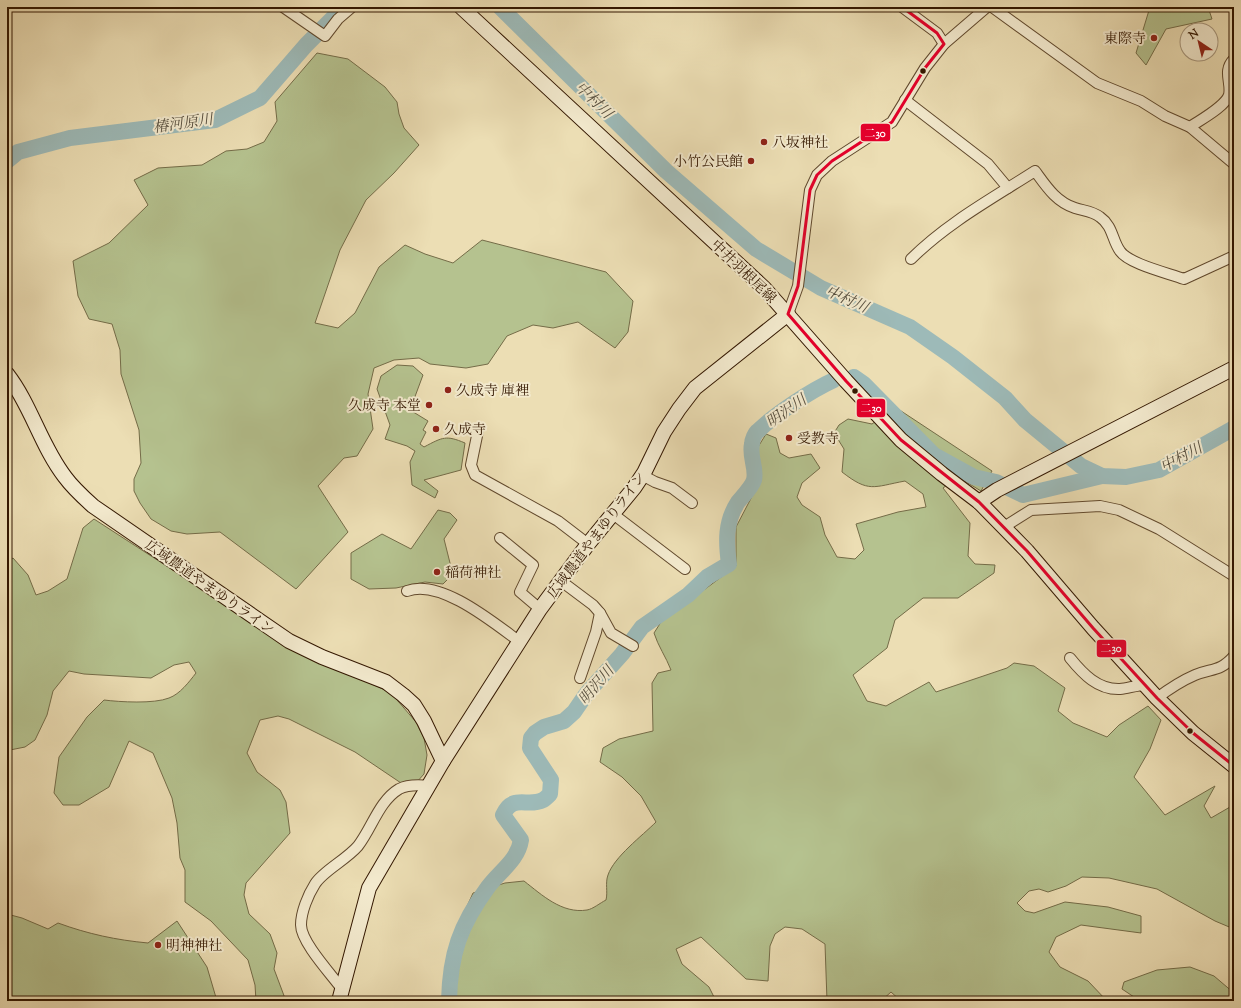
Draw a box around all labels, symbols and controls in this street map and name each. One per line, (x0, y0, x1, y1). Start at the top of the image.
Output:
north arrow (1179, 22, 1219, 62)
text: N (1185, 25, 1202, 44)
place label: 東際寺 (1104, 30, 1146, 50)
marker: 東際寺 (1149, 33, 1159, 43)
unlabelled marker (918, 66, 928, 76)
water label: 中村川 (570, 78, 618, 126)
water label: 椿河原川 (152, 110, 216, 139)
line badge: 二30 (860, 123, 891, 142)
text: 二30 (864, 126, 886, 142)
place label: 八坂神社 (772, 134, 828, 154)
marker: 八坂神社 (759, 137, 769, 147)
place label: 小竹公民館 (673, 153, 743, 173)
marker: 小竹公民館 (746, 156, 756, 166)
street label: 中井羽根尾線 (705, 236, 780, 309)
water label: 中村川 (822, 282, 873, 320)
place label: 久成寺 庫裡 (456, 382, 529, 402)
marker: 久成寺 庫裡 (443, 385, 453, 395)
unlabelled marker (850, 386, 860, 396)
water label: 明沢川 (762, 390, 813, 434)
place label: 久成寺 本堂 (348, 397, 421, 417)
line badge: 二30 (856, 398, 886, 418)
marker: 久成寺 本堂 (424, 400, 434, 410)
text: 二30 (860, 401, 882, 417)
place label: 久成寺 (444, 421, 486, 441)
marker: 久成寺 (431, 424, 441, 434)
place label: 受教寺 (797, 430, 839, 450)
marker: 受教寺 (784, 433, 794, 443)
water label: 中村川 (1157, 438, 1208, 478)
street label: 広域農道やまゆりライン (543, 469, 652, 604)
street label: 広域農道やまゆりライン (140, 536, 277, 641)
place label: 稲荷神社 (445, 564, 501, 584)
marker: 稲荷神社 (432, 567, 442, 577)
line badge: 二30 (1096, 639, 1127, 658)
text: 二30 (1100, 641, 1122, 657)
water label: 明沢川 (575, 660, 621, 710)
unlabelled marker (1185, 726, 1195, 736)
place label: 明神神社 (166, 937, 222, 957)
marker: 明神神社 (153, 940, 163, 950)

